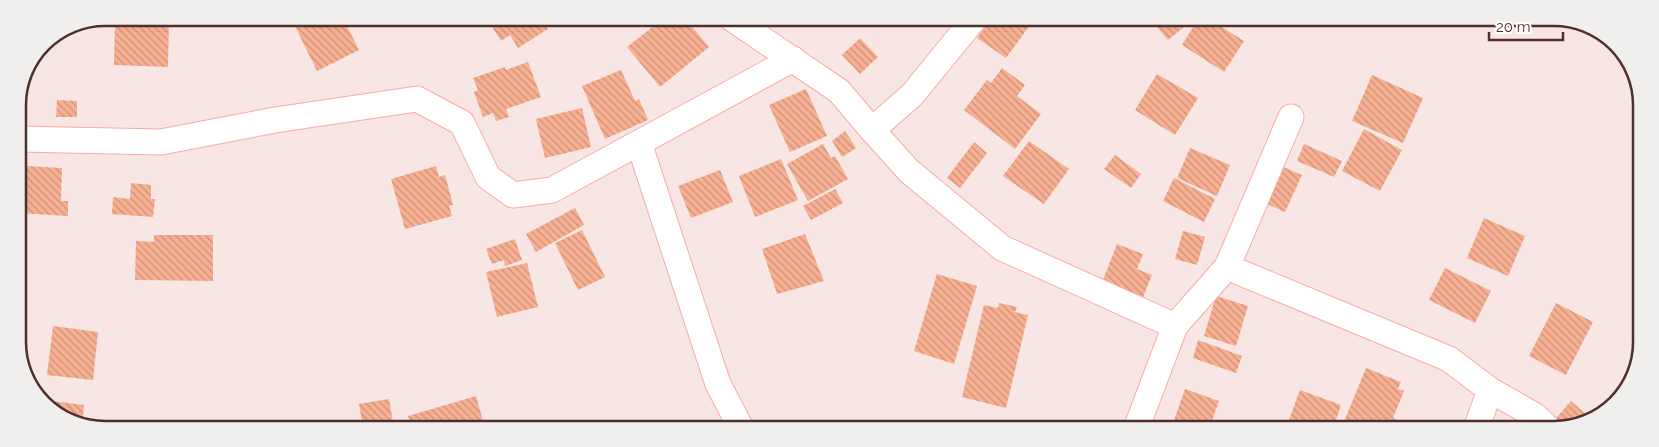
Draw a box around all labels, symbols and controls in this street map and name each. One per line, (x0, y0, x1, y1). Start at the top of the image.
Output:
scale bar (1489, 10, 1563, 42)
text: 20 m (1496, 18, 1531, 36)

